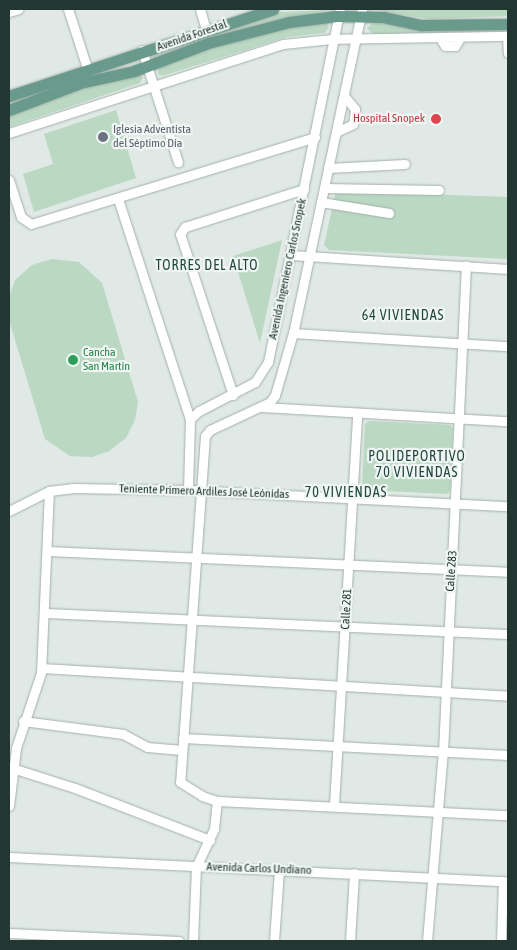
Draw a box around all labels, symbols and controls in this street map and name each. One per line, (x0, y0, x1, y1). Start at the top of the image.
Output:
street label: Avenida Forestal (155, 17, 229, 55)
place label: Hospital Snopek (353, 112, 425, 126)
marker: Hospital Snopek (429, 112, 443, 126)
place label: Iglesia Adventista del Séptimo Día (113, 123, 191, 151)
marker: Iglesia Adventista del Séptimo Día (97, 131, 109, 143)
street label: Avenida Ingeniero Carlos Snopek (266, 197, 310, 341)
district label: TORRES DEL ALTO (154, 257, 260, 273)
district label: 64 VIVIENDAS (360, 307, 446, 323)
place label: Cancha San Martín (83, 346, 130, 374)
marker: Cancha San Martín (67, 354, 79, 366)
district label: POLIDEPORTIVO 70 VIVIENDAS (367, 448, 467, 481)
street label: Teniente Primero Ardiles José Leónidas (119, 482, 289, 502)
district label: 70 VIVIENDAS (303, 484, 389, 500)
street label: Calle 283 (443, 550, 461, 592)
street label: Calle 281 (339, 588, 355, 630)
street label: Avenida Carlos Undiano (206, 860, 312, 878)

